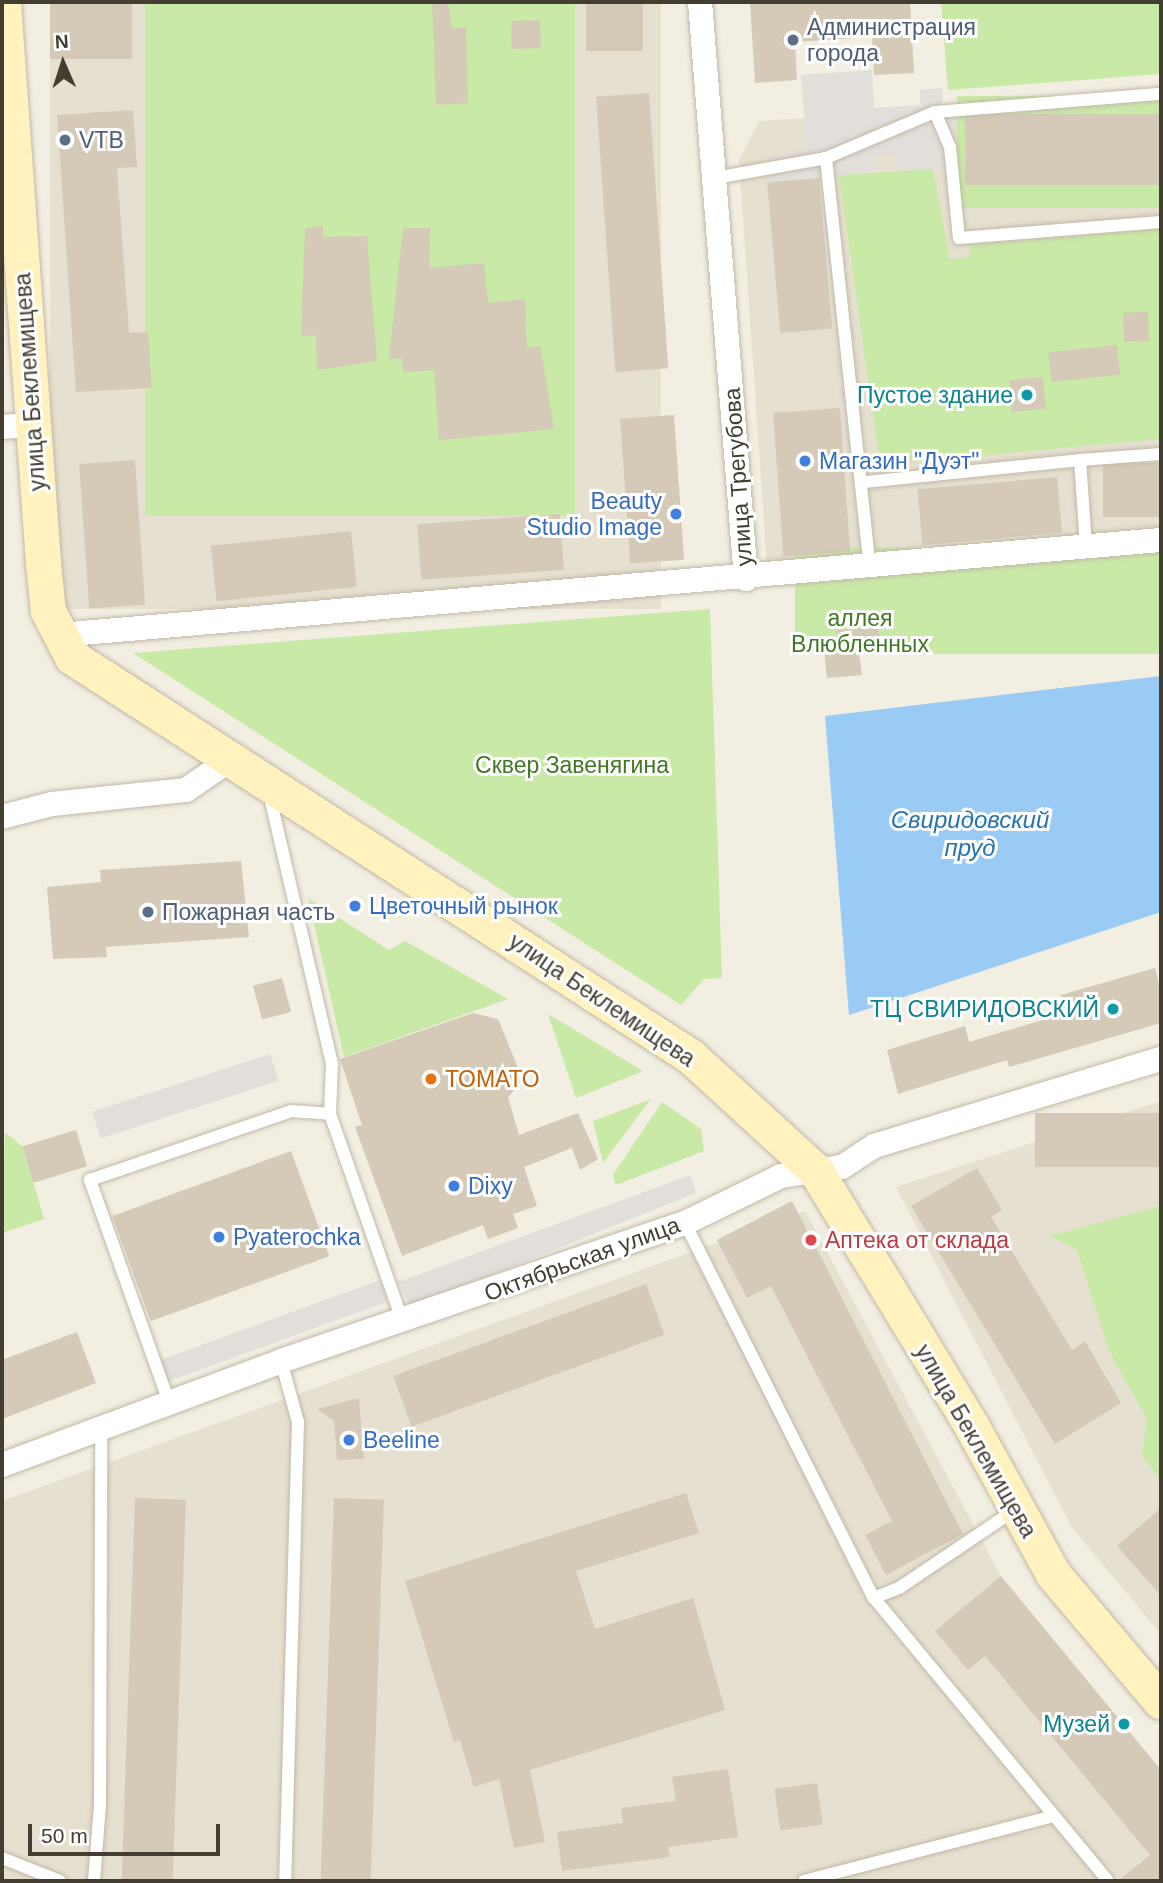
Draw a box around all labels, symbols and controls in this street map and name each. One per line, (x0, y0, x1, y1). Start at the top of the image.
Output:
place label: Администрация города (807, 13, 976, 67)
north arrow (28, 28, 98, 98)
text: N (54, 31, 69, 52)
marker: Администрация города (785, 32, 801, 48)
place label: VTB (79, 126, 124, 154)
marker: VTB (57, 132, 73, 148)
street label: улица Беклемищева (9, 272, 51, 492)
place label: Пустое здание (857, 381, 1013, 409)
street label: улица Трегубова (718, 387, 758, 567)
marker: Пустое здание (1019, 387, 1035, 403)
place label: Магазин "Дуэт" (819, 447, 980, 475)
marker: Магазин "Дуэт" (797, 453, 813, 469)
place label: Beauty Studio Image (526, 487, 662, 541)
marker: Beauty Studio Image (668, 506, 684, 522)
park label: аллея Влюбленных (791, 604, 929, 658)
park label: Сквер Завенягина (475, 751, 669, 779)
water label: Свиридовский пруд (891, 806, 1049, 862)
place label: Цветочный рынок (369, 892, 558, 920)
place label: Пожарная часть (162, 898, 335, 926)
marker: Цветочный рынок (347, 898, 363, 914)
marker: Пожарная часть (140, 904, 156, 920)
street label: улица Беклемищева (504, 927, 700, 1073)
place label: ТЦ СВИРИДОВСКИЙ (870, 995, 1099, 1023)
marker: ТЦ СВИРИДОВСКИЙ (1105, 1001, 1121, 1017)
place label: ТОМАТО (445, 1065, 540, 1093)
marker: ТОМАТО (423, 1071, 439, 1087)
place label: Dixy (468, 1172, 513, 1200)
marker: Dixy (446, 1178, 462, 1194)
street label: Октябрьская улица (480, 1211, 684, 1307)
place label: Pyaterochka (233, 1223, 361, 1251)
place label: Аптека от склада (825, 1226, 1009, 1254)
marker: Pyaterochka (211, 1229, 227, 1245)
marker: Аптека от склада (803, 1232, 819, 1248)
street label: улица Беклемищева (909, 1339, 1043, 1543)
place label: Beeline (363, 1426, 440, 1454)
marker: Beeline (341, 1432, 357, 1448)
place label: Музей (1043, 1710, 1110, 1738)
marker: Музей (1116, 1716, 1132, 1732)
scale bar (32, 1810, 224, 1854)
text: 50 m (41, 1824, 88, 1847)

